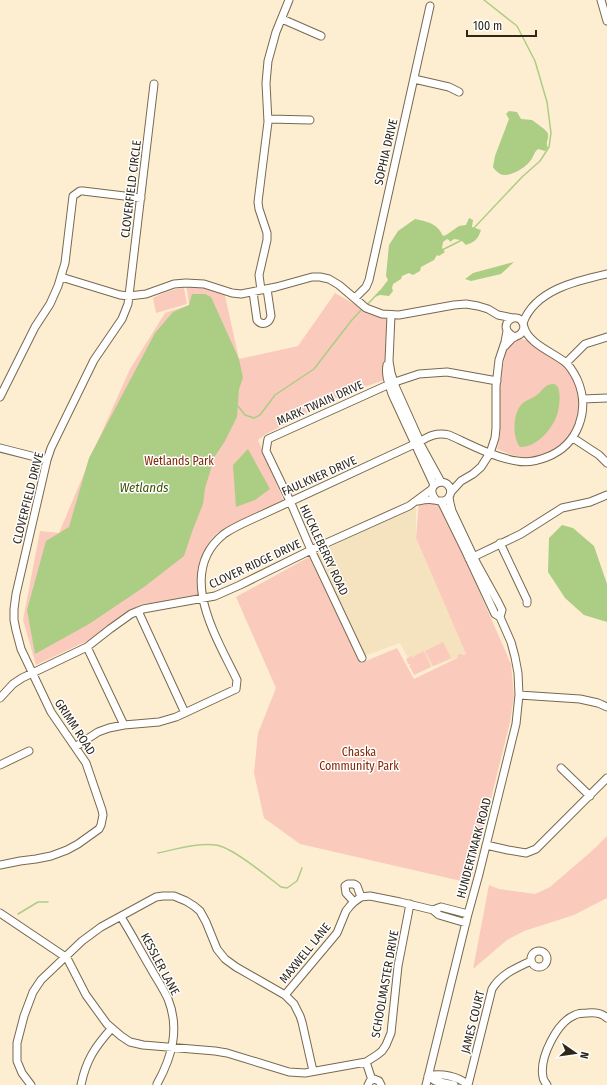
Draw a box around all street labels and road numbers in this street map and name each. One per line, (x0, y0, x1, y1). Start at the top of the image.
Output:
street label: SOPHIA DRIVE (372, 117, 401, 187)
street label: CLOVERFIELD CIRCLE (118, 139, 144, 239)
street label: MARK TWAIN DRIVE (275, 378, 366, 428)
street label: CLOVERFIELD DRIVE (10, 450, 46, 545)
street label: FAULKNER DRIVE (280, 453, 359, 499)
street label: HUCKLEBERRY ROAD (297, 502, 351, 598)
street label: CLOVER RIDGE DRIVE (207, 536, 304, 591)
street label: GRIMM ROAD (52, 697, 98, 757)
street label: HUNDERTMARK ROAD (454, 796, 494, 900)
street label: MAXWELL LANE (276, 920, 334, 986)
street label: SCHOOLMASTER DRIVE (369, 929, 401, 1039)
street label: KESSLER LANE (138, 930, 182, 998)
street label: JAMES COURT (458, 988, 488, 1055)

